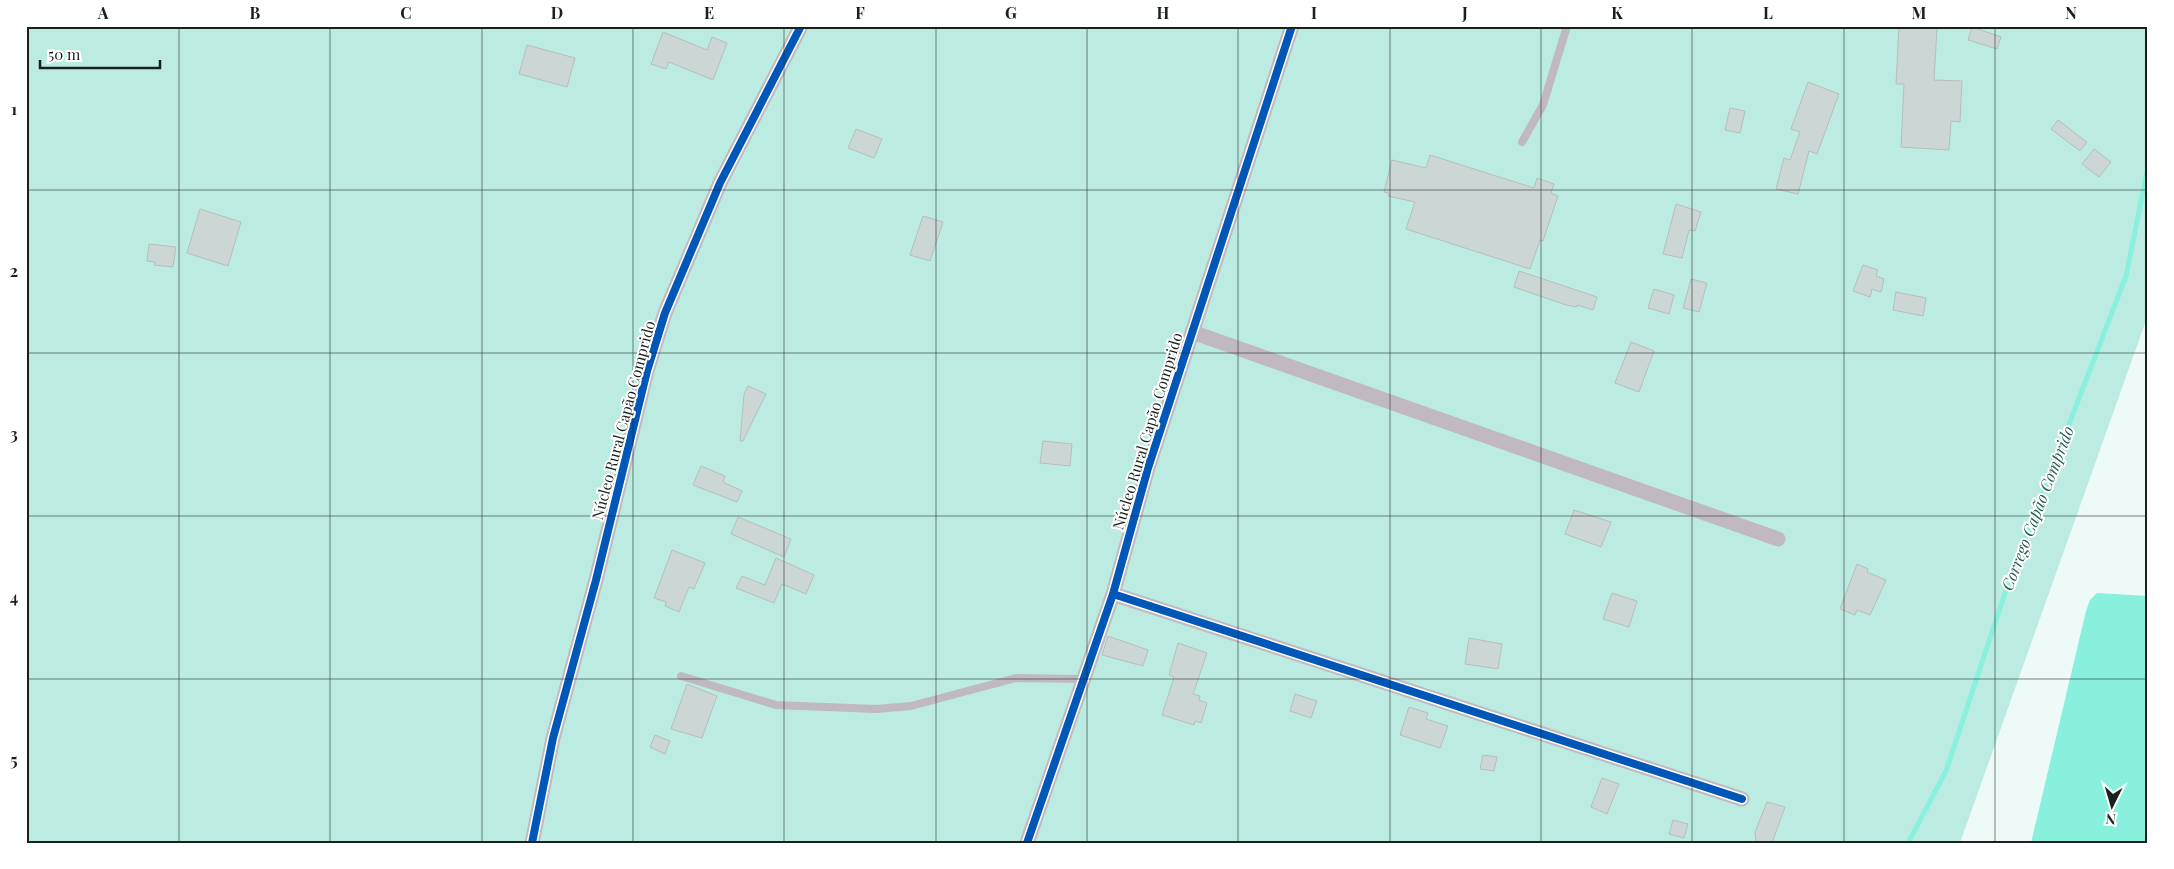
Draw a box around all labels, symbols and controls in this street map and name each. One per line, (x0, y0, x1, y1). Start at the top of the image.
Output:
text: A (97, 2, 109, 23)
text: B (250, 2, 261, 23)
text: C (400, 2, 412, 23)
text: D (551, 2, 563, 23)
text: E (704, 2, 714, 23)
text: F (855, 2, 865, 23)
text: G (1005, 2, 1017, 23)
text: H (1157, 2, 1170, 23)
text: I (1311, 2, 1317, 23)
text: J (1461, 2, 1468, 23)
text: K (1611, 2, 1623, 23)
text: L (1763, 2, 1773, 23)
text: M (1912, 2, 1927, 23)
text: N (2065, 2, 2077, 23)
scale bar (40, 38, 160, 70)
text: 50 m (48, 44, 81, 64)
text: 1 (11, 98, 17, 119)
text: 2 (10, 260, 18, 281)
street label: Núcleo Rural Capão Comprido (587, 318, 659, 522)
street label: Núcleo Rural Capão Comprido (1107, 330, 1187, 532)
text: 3 (10, 423, 18, 444)
water label: Corrego Capão Comprido (1996, 423, 2078, 593)
text: 4 (10, 586, 18, 607)
text: 5 (10, 749, 18, 770)
north arrow (2086, 782, 2136, 832)
text: N (2105, 810, 2117, 829)

